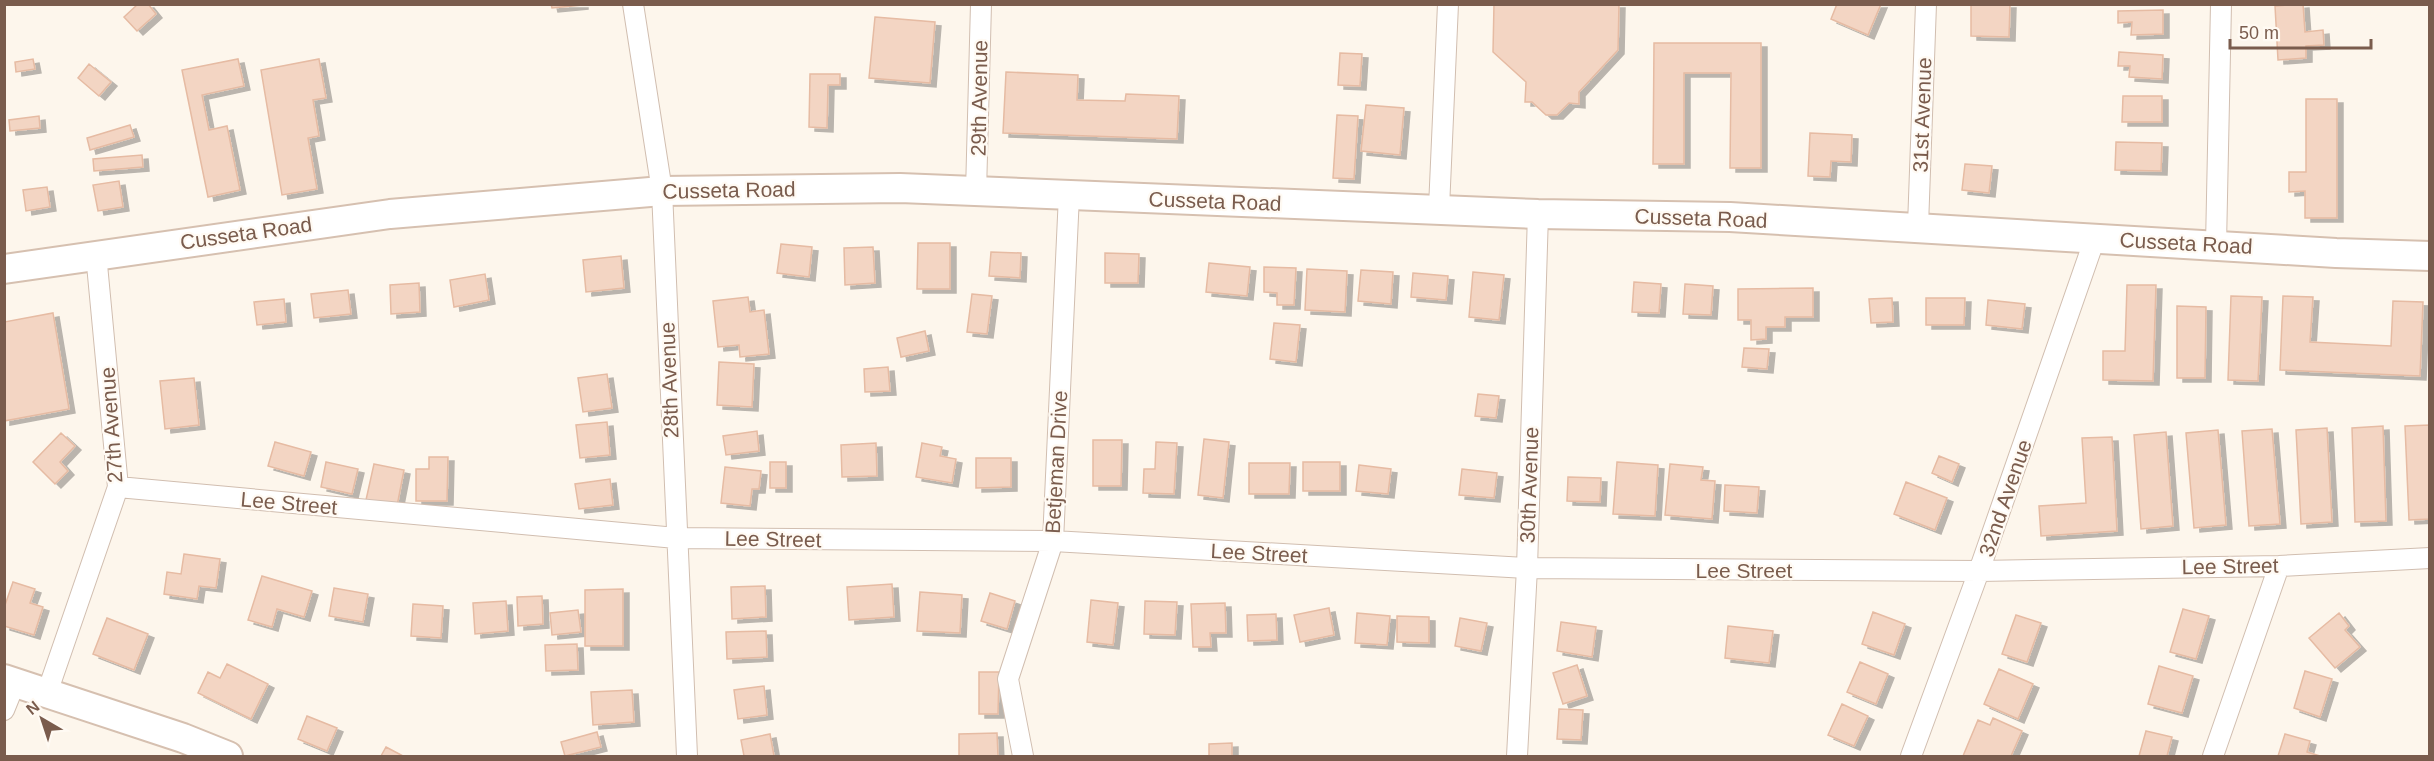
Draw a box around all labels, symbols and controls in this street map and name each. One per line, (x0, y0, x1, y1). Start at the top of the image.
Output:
scale bar (2230, 12, 2371, 50)
text: 50 m (2239, 23, 2279, 43)
street label: 29th Avenue (966, 40, 992, 156)
street label: 31st Avenue (1908, 57, 1936, 173)
street label: Cusseta Road (662, 177, 796, 203)
street label: Cusseta Road (1148, 187, 1282, 215)
street label: Cusseta Road (1634, 204, 1768, 232)
street label: Cusseta Road (179, 212, 313, 254)
street label: Cusseta Road (2119, 228, 2253, 258)
street label: 28th Avenue (655, 321, 683, 439)
street label: 27th Avenue (95, 366, 127, 484)
street label: Betjeman Drive (1041, 390, 1071, 534)
street label: 30th Avenue (1515, 426, 1543, 544)
street label: 32nd Avenue (1974, 436, 2036, 560)
street label: Lee Street (240, 487, 338, 519)
street label: Lee Street (724, 527, 822, 551)
street label: Lee Street (1210, 539, 1308, 567)
street label: Lee Street (2181, 554, 2279, 578)
street label: Lee Street (1696, 559, 1793, 582)
north arrow (12, 689, 72, 749)
text: N (23, 697, 43, 718)

